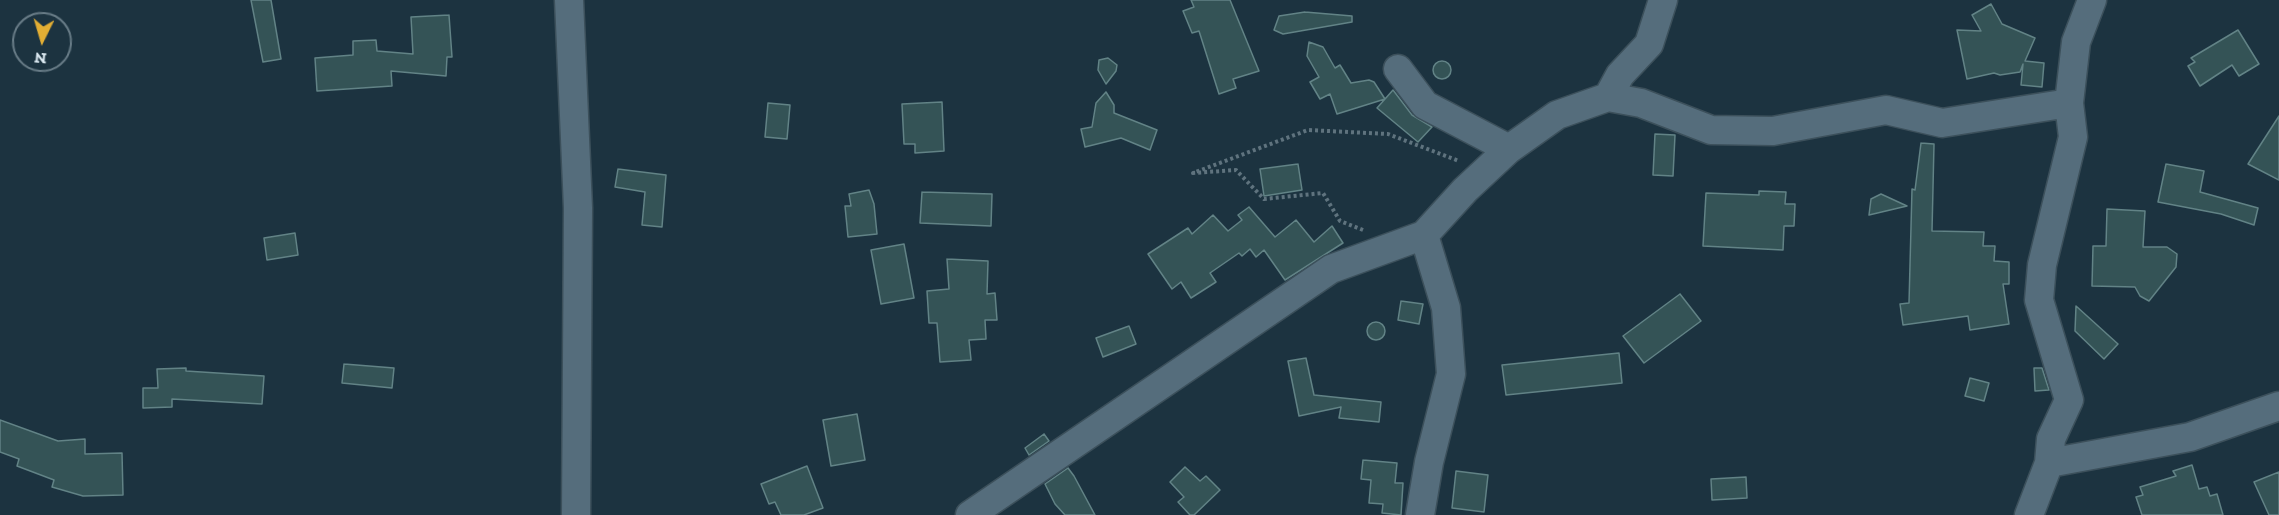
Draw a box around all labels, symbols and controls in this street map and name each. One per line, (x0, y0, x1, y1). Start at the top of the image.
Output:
north arrow (12, 12, 72, 72)
text: N (34, 48, 47, 68)

